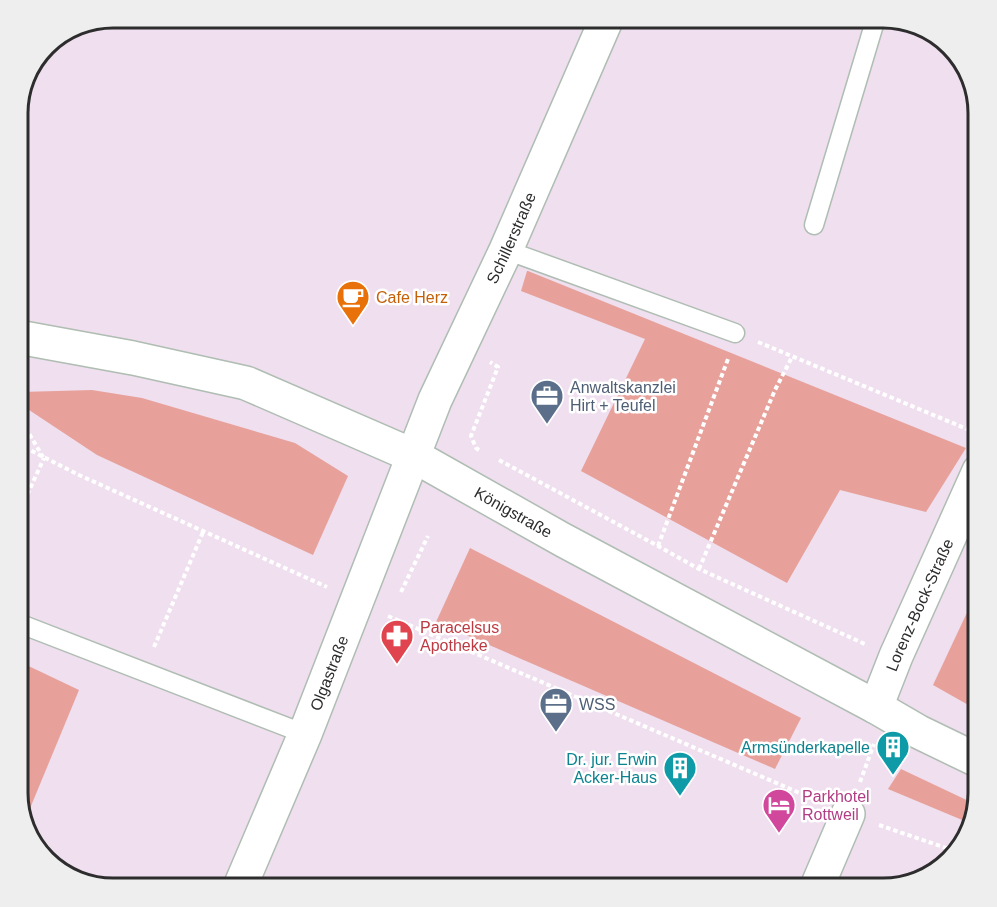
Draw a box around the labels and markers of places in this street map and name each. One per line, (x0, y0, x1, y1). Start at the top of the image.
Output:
cafe icon: Cafe Herz (335, 279, 371, 326)
place label: Cafe Herz (376, 289, 448, 306)
office icon: Anwaltskanzlei Hirt + Teufel (529, 378, 565, 425)
place label: Anwaltskanzlei Hirt + Teufel (570, 379, 676, 414)
pharmacy icon: Paracelsus Apotheke (379, 618, 415, 665)
place label: Paracelsus Apotheke (420, 619, 499, 654)
office icon: WSS (538, 686, 574, 733)
place label: WSS (579, 696, 615, 713)
building icon: Armsünderkapelle (875, 729, 911, 776)
place label: Armsünderkapelle (741, 739, 870, 756)
building icon: Dr. jur. Erwin Acker-Haus (662, 750, 698, 797)
place label: Dr. jur. Erwin Acker-Haus (566, 751, 657, 786)
hotel icon: Parkhotel Rottweil (761, 787, 797, 834)
place label: Parkhotel Rottweil (802, 788, 870, 823)

